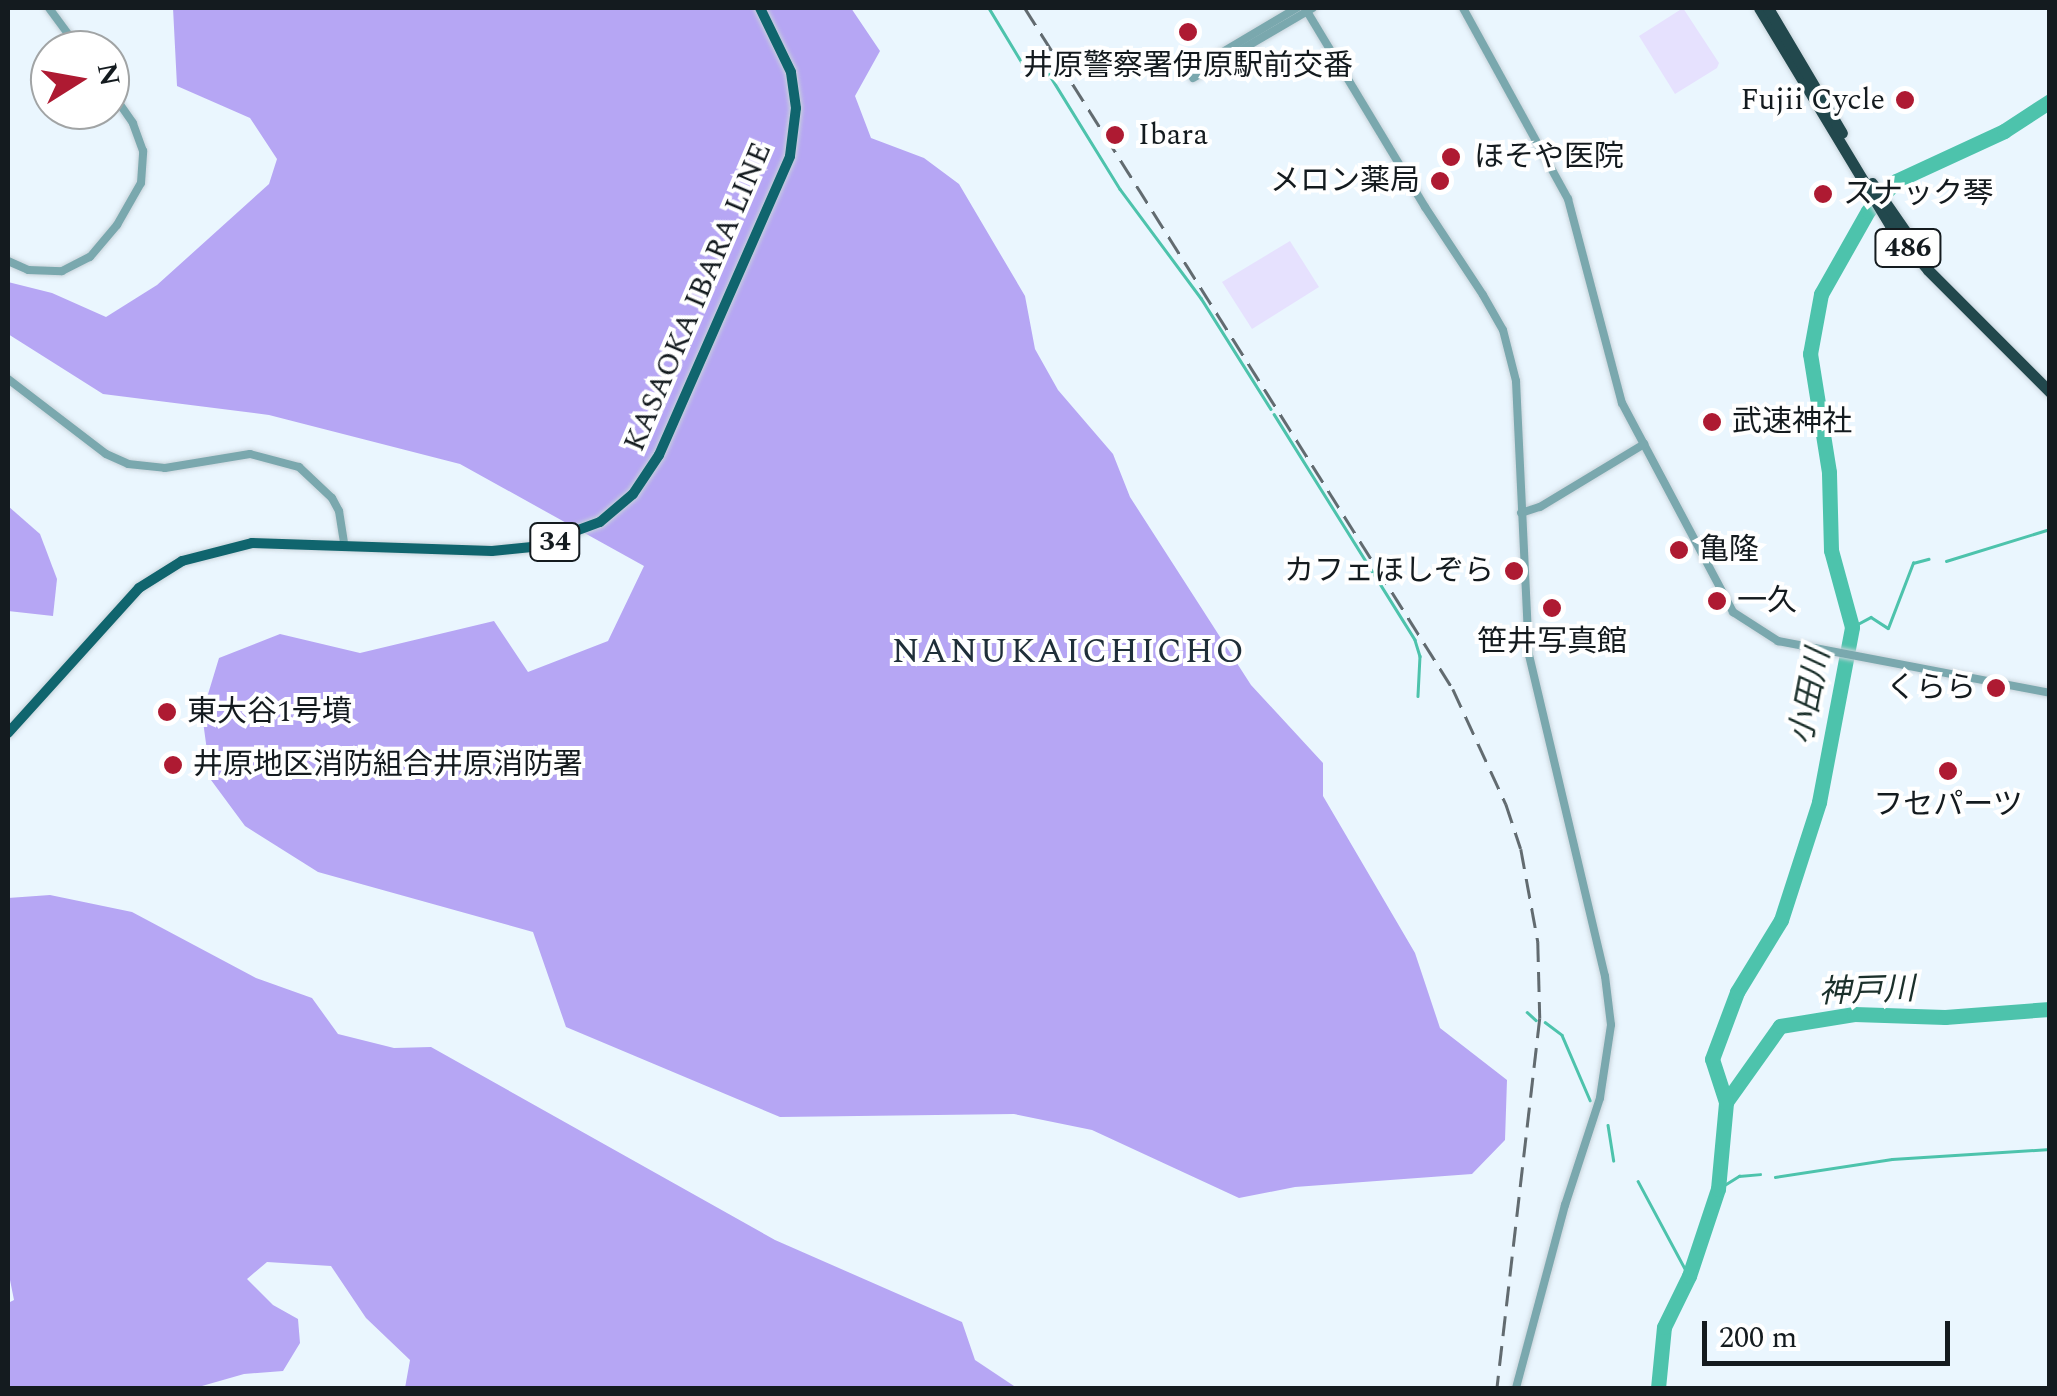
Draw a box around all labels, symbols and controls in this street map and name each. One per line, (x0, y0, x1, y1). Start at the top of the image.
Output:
marker: 井原警察署伊原駅前交番 (1177, 21, 1199, 43)
north arrow (30, 30, 130, 130)
place label: 井原警察署伊原駅前交番 (1023, 48, 1353, 84)
text: N (85, 59, 131, 90)
place label: Fujii Cycle (1740, 82, 1885, 118)
marker: Fujii Cycle (1894, 89, 1916, 111)
place label: Ibara (1138, 117, 1208, 153)
marker: Ibara (1102, 122, 1128, 148)
street label: KASAOKA IBARA LINE (617, 137, 779, 457)
place label: ほそや医院 (1474, 139, 1624, 175)
marker: ほそや医院 (1438, 144, 1464, 170)
place label: メロン薬局 (1270, 163, 1420, 199)
marker: メロン薬局 (1429, 170, 1451, 192)
place label: スナック琴 (1843, 176, 1993, 212)
marker: スナック琴 (1812, 183, 1834, 205)
road number: 486 (1873, 225, 1943, 271)
place label: 武速神社 (1732, 404, 1852, 440)
marker: 武速神社 (1701, 411, 1723, 433)
road number: 34 (528, 519, 582, 565)
place label: 亀隆 (1699, 532, 1759, 568)
marker: 亀隆 (1668, 539, 1690, 561)
place label: カフェほしぞら (1284, 553, 1494, 589)
marker: カフェほしぞら (1503, 560, 1525, 582)
place label: 一久 (1737, 583, 1797, 619)
marker: 一久 (1706, 590, 1728, 612)
marker: 笹井写真館 (1541, 597, 1563, 619)
place label: 笹井写真館 (1477, 624, 1627, 660)
district label: NANUKAICHICHO (892, 631, 1246, 673)
water label: 小田川 (1783, 646, 1839, 748)
place label: くらら (1886, 670, 1976, 706)
marker: くらら (1985, 677, 2007, 699)
place label: 東大谷1号墳 (187, 694, 352, 730)
marker: 東大谷1号墳 (156, 701, 178, 723)
place label: 井原地区消防組合井原消防署 (193, 747, 583, 783)
marker: 井原地区消防組合井原消防署 (162, 754, 184, 776)
marker: フセパーツ (1937, 760, 1959, 782)
place label: フセパーツ (1873, 787, 2023, 823)
water label: 神戸川 (1818, 971, 1916, 1013)
scale bar (1707, 1301, 1954, 1363)
text: 200 m (1719, 1315, 1797, 1361)

